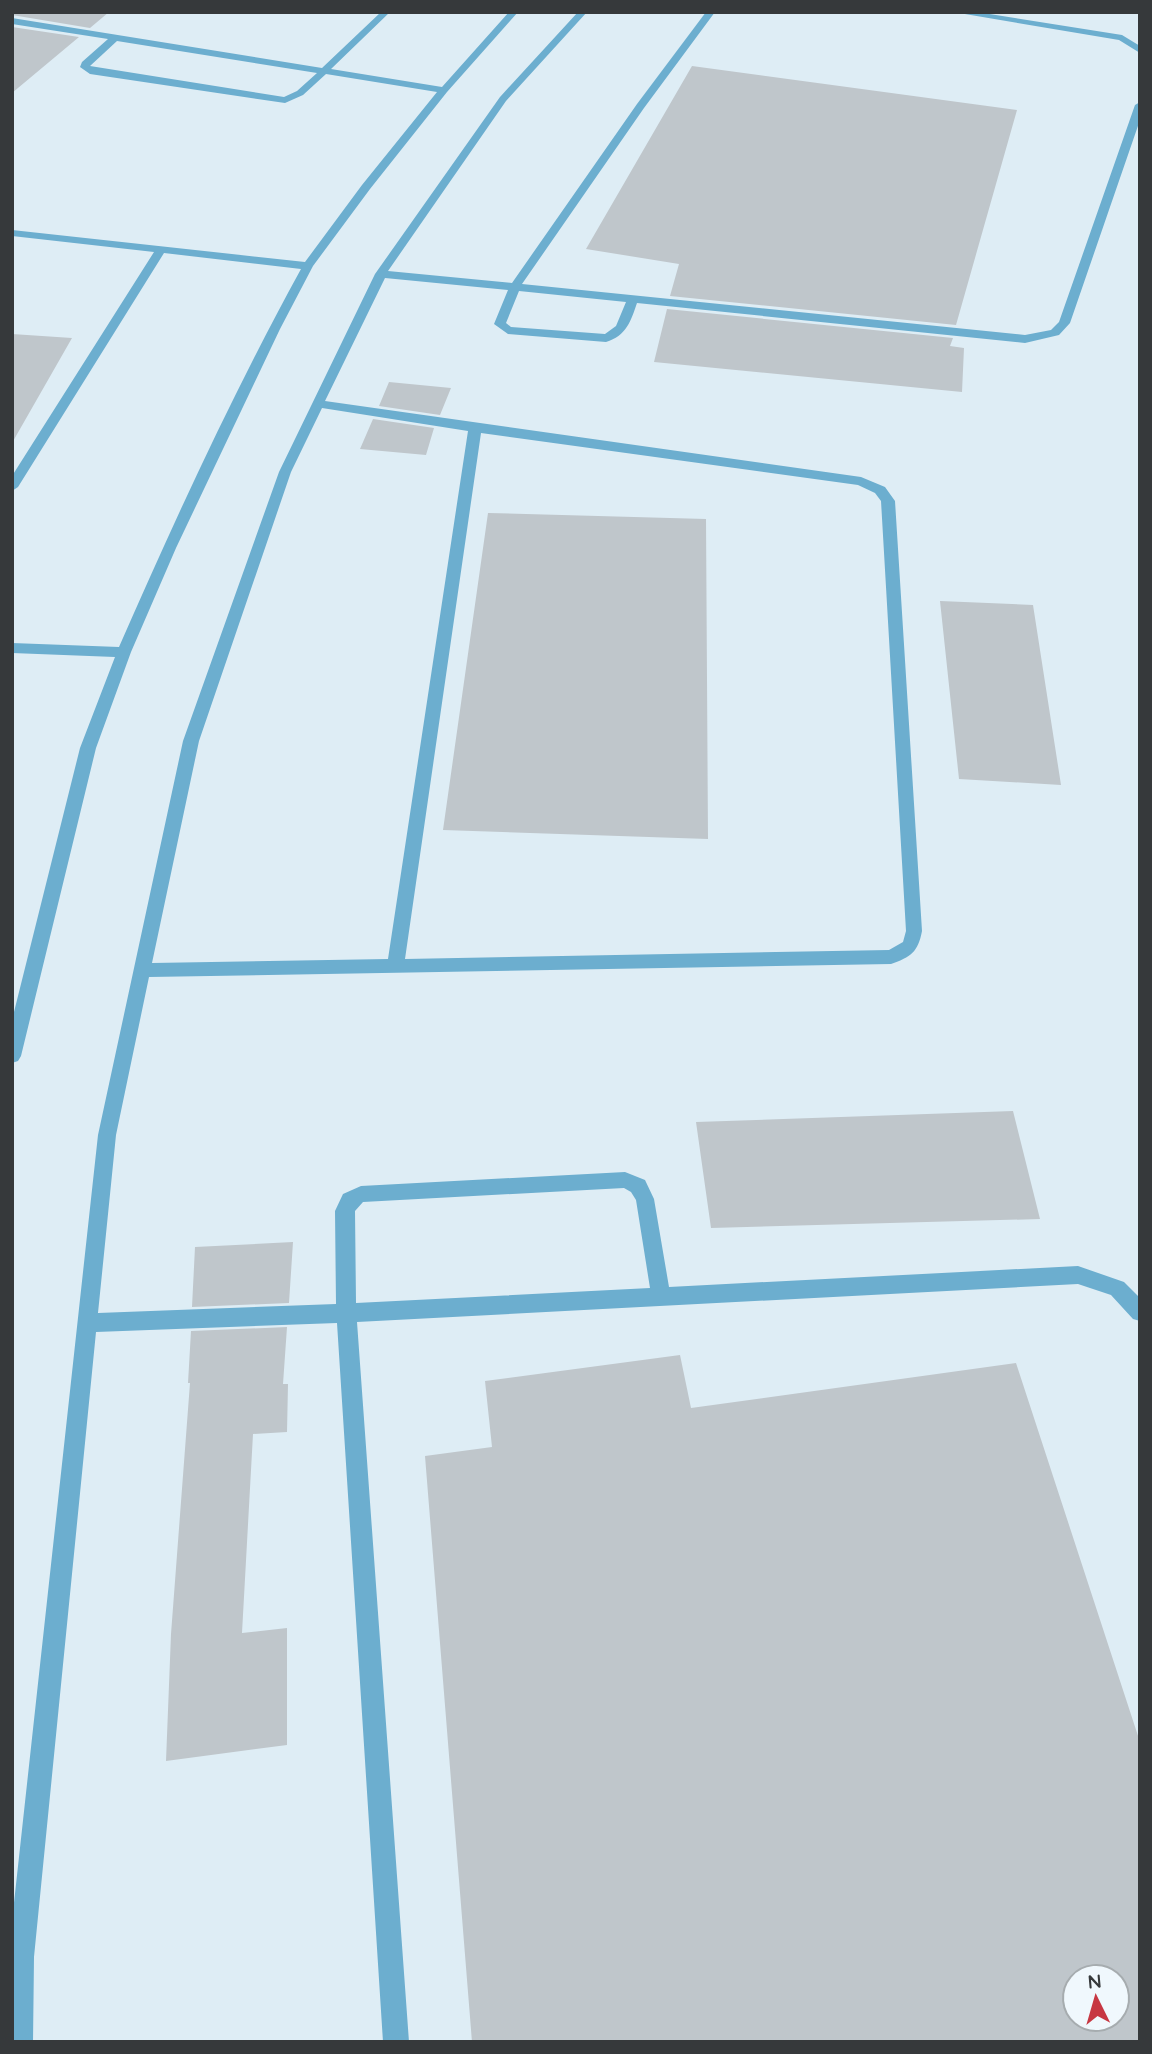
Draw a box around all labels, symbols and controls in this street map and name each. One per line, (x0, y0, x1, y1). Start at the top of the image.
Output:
north arrow (1061, 1963, 1131, 2033)
text: N (1087, 1969, 1103, 1994)

